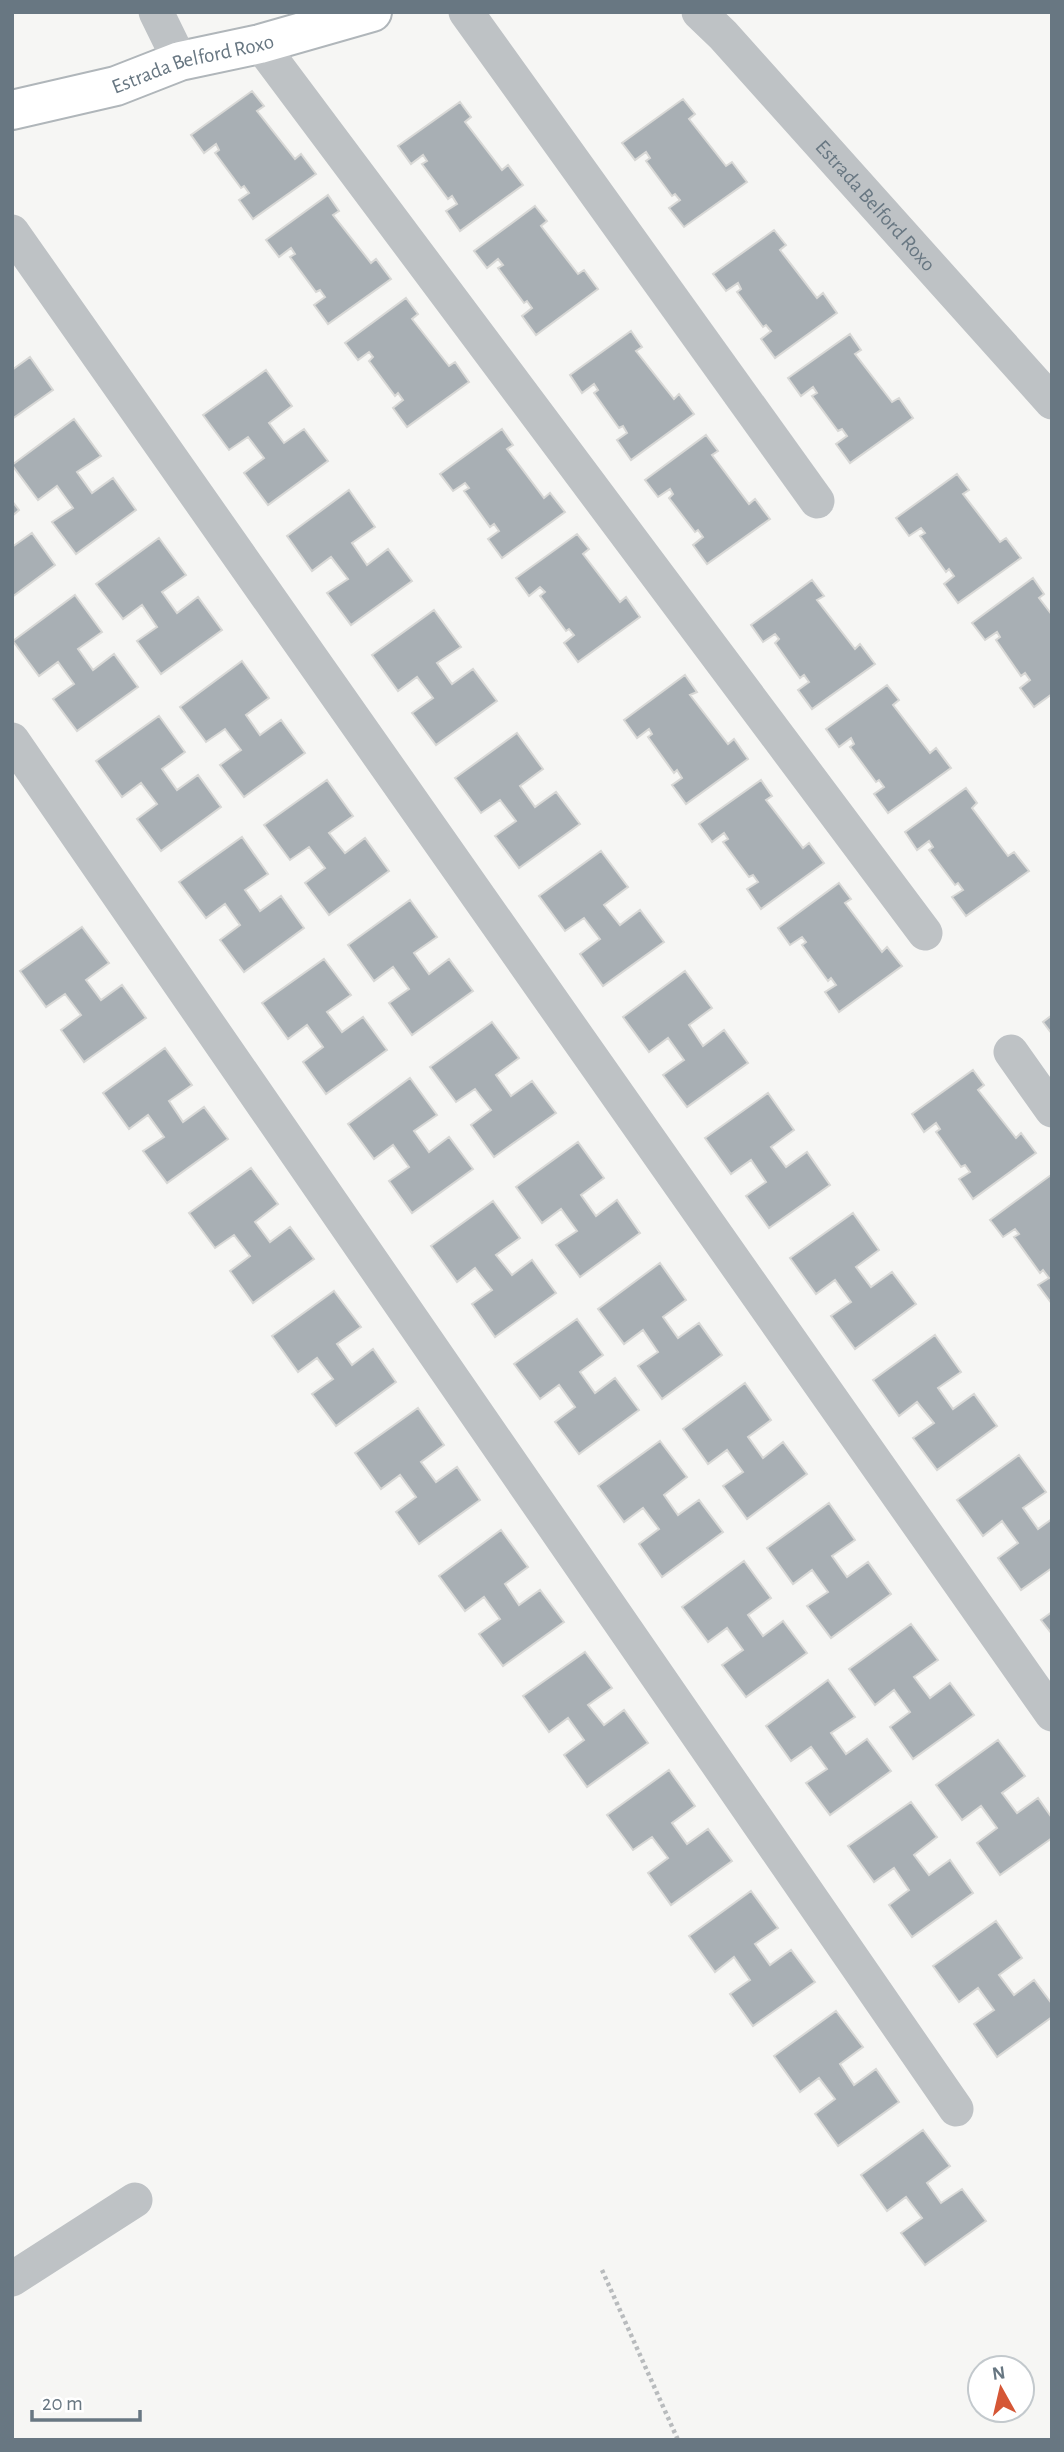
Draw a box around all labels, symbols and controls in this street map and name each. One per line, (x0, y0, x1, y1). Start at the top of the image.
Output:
street label: Estrada Belford Roxo (109, 30, 276, 97)
street label: Estrada Belford Roxo (812, 136, 940, 275)
north arrow (966, 2354, 1036, 2424)
text: N (991, 2363, 1007, 2384)
scale bar (32, 2378, 140, 2422)
text: 20 m (42, 2393, 83, 2414)

